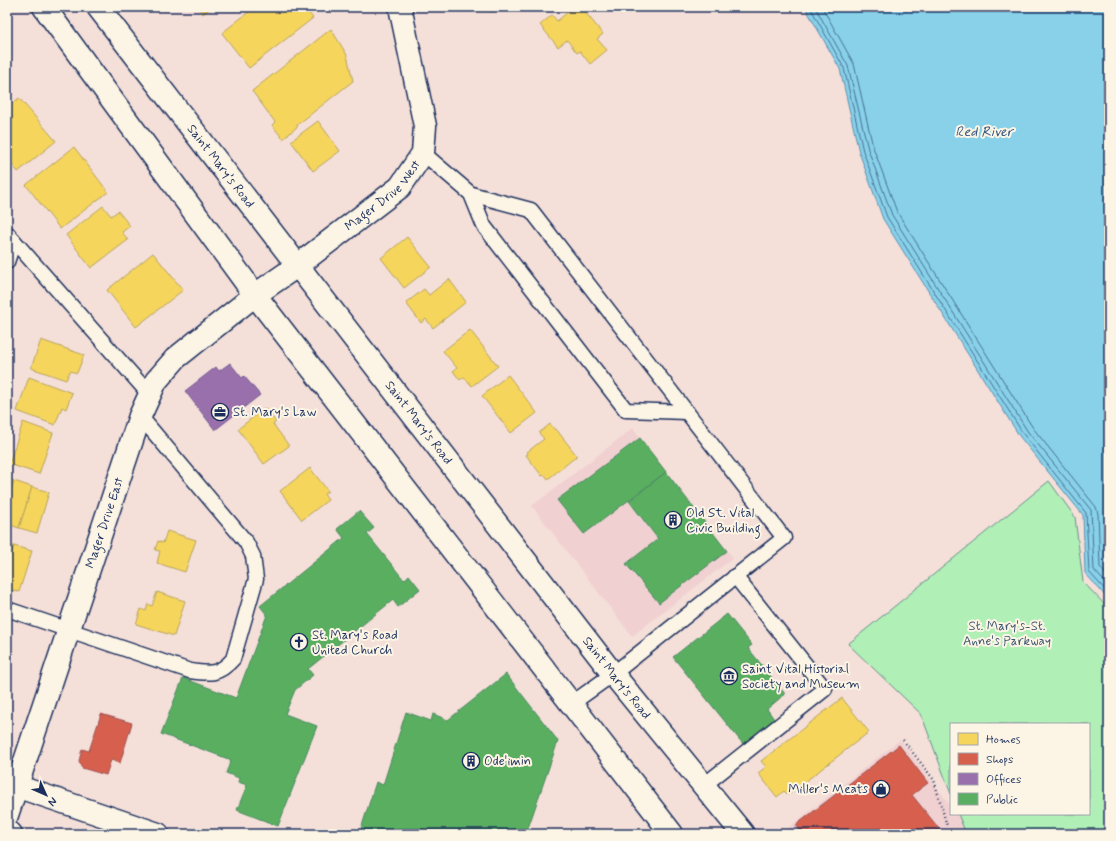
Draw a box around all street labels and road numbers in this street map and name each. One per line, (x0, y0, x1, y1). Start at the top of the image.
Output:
street label: Saint Mary’s Road (183, 121, 258, 211)
street label: Mager Drive West (341, 157, 424, 235)
street label: Saint Mary’s Road (381, 377, 456, 468)
street label: Mager Drive East (81, 475, 127, 571)
street label: Saint Mary’s Road (579, 633, 655, 723)

